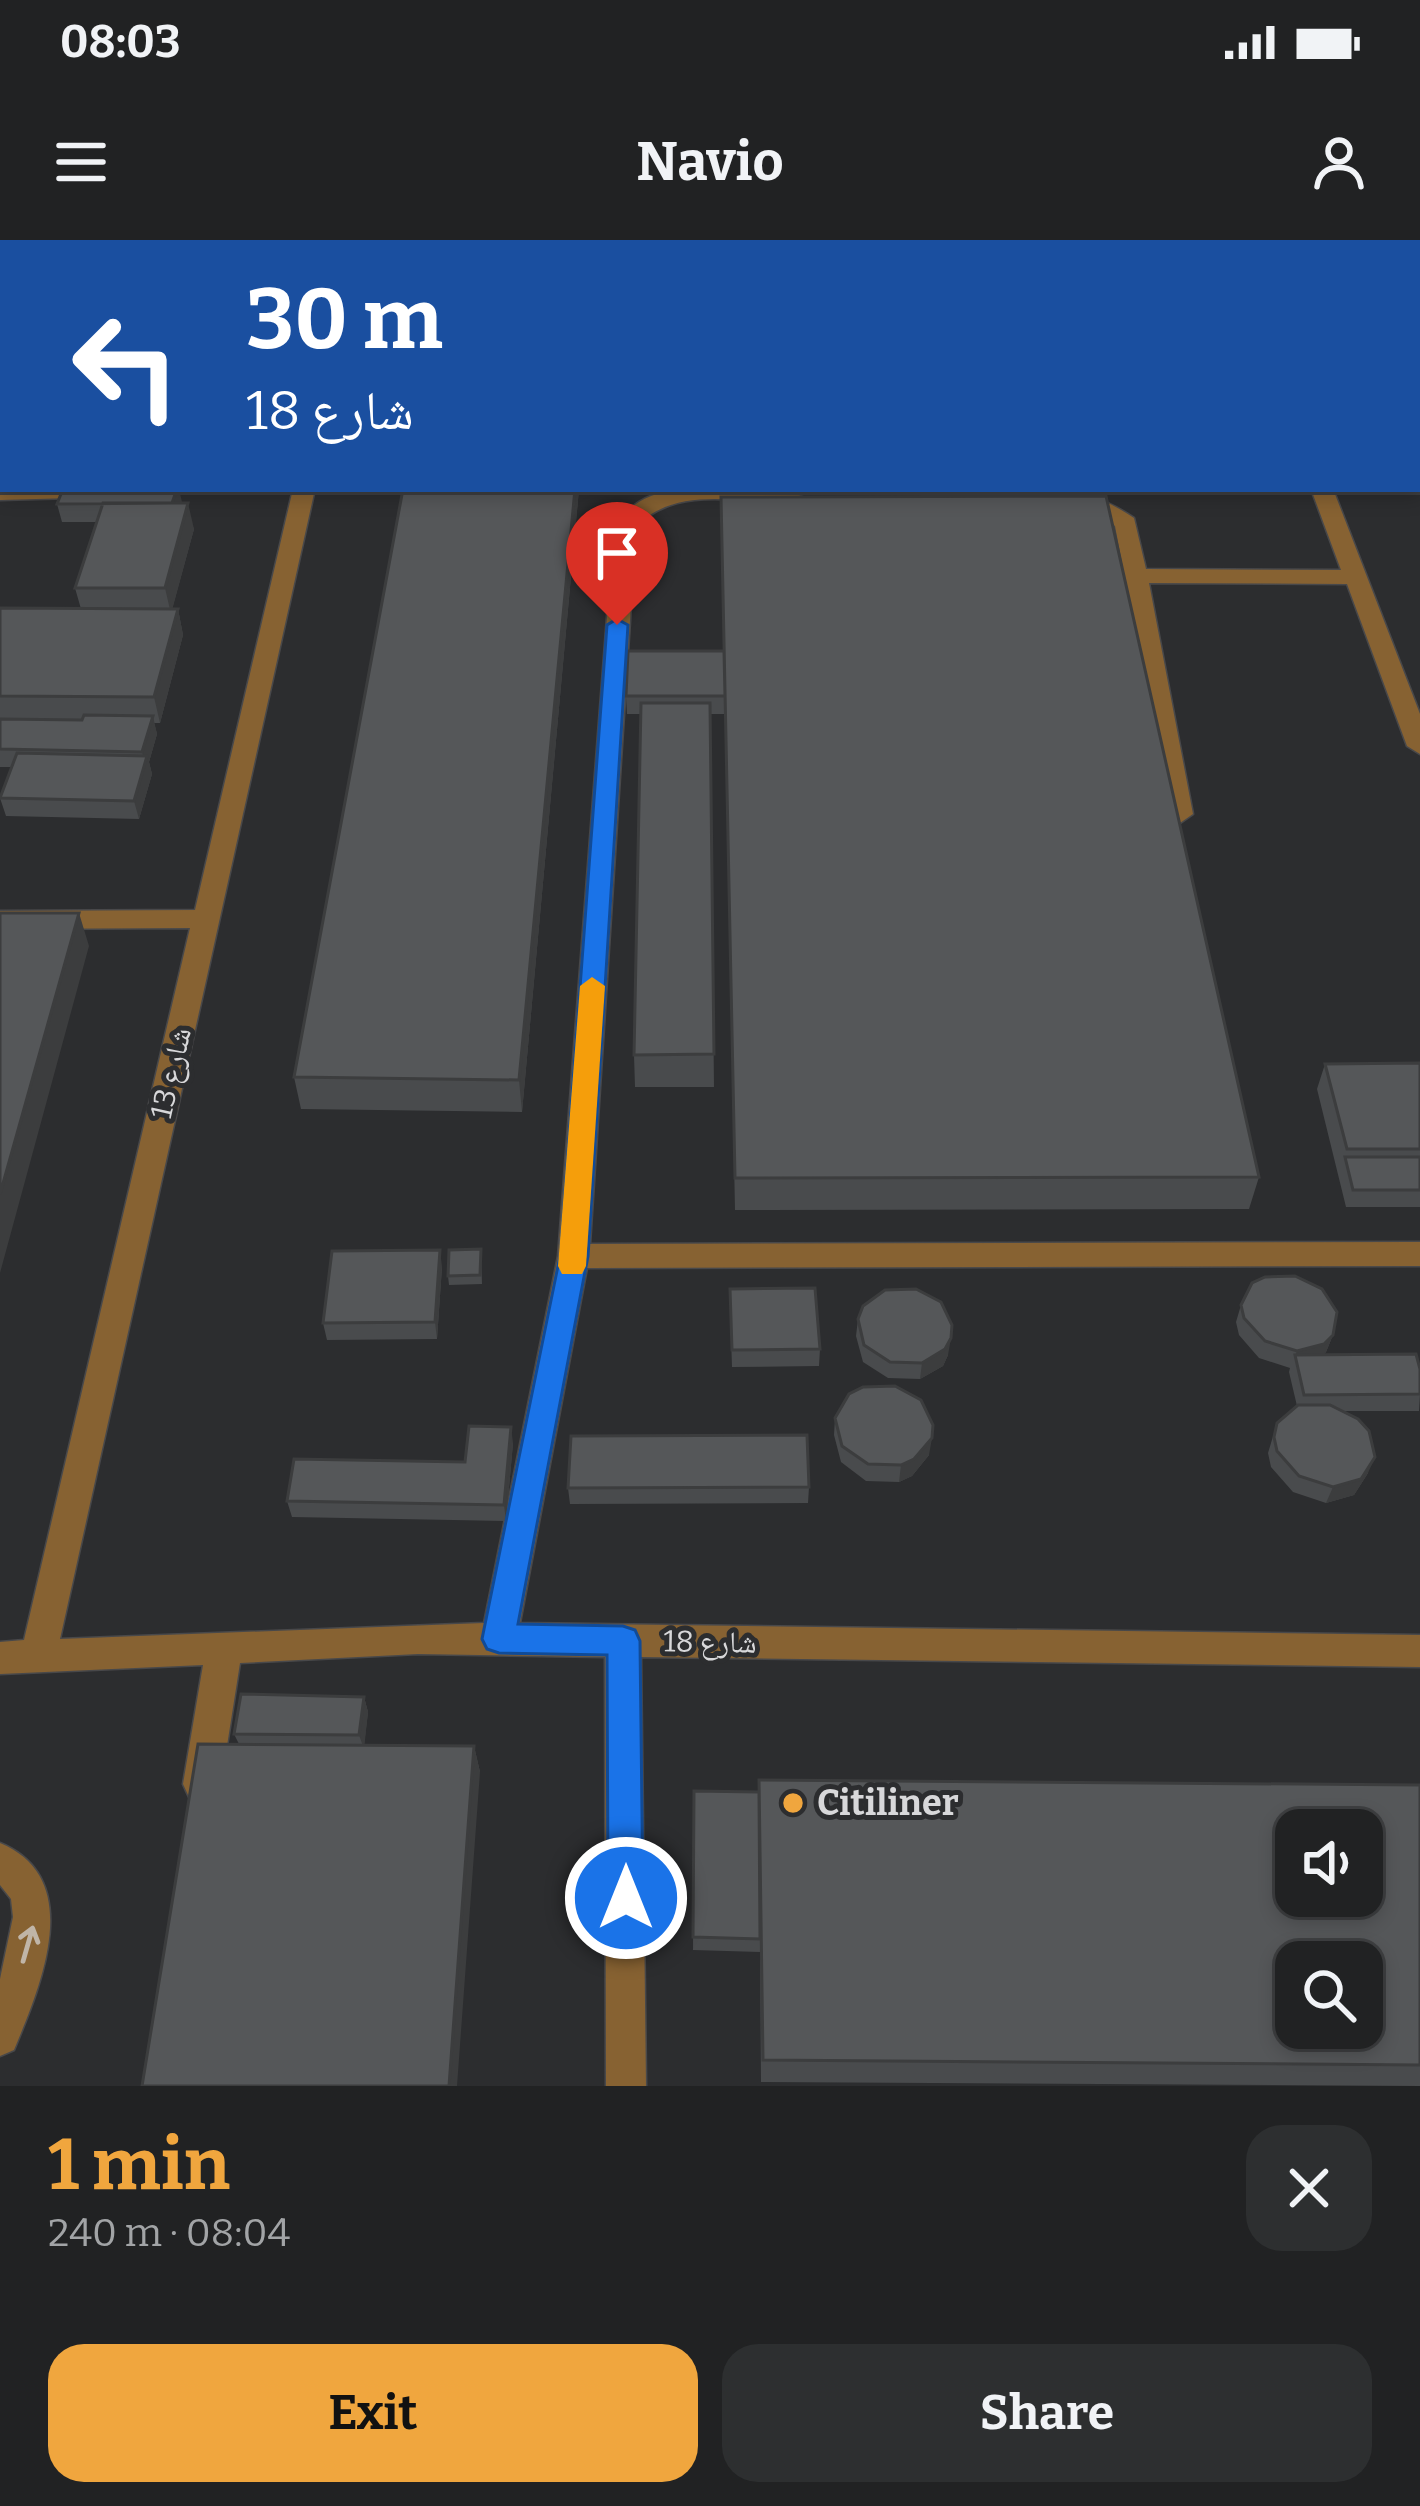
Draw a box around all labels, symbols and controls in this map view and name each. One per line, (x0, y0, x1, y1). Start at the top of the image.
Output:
text: 08:03 (60, 15, 181, 69)
icon: menu (48, 129, 114, 195)
icon: person (1306, 129, 1372, 195)
text: Navio (636, 130, 784, 194)
text: 30 m (246, 269, 443, 370)
icon: left (48, 288, 204, 444)
text: شارع 18 (246, 379, 414, 443)
pin (566, 502, 668, 625)
icon: arrive (584, 520, 650, 586)
street label: شارع 13 (143, 1024, 200, 1122)
street label: شارع 18 (663, 1623, 757, 1662)
place label: Citiliner (817, 1781, 959, 1825)
marker: Citiliner (780, 1790, 806, 1816)
map controls (1275, 1809, 1383, 2049)
button: sound (1275, 1809, 1383, 1917)
position arrow (563, 1835, 689, 1961)
one-way arrow (18, 1925, 40, 1963)
button: search (1275, 1941, 1383, 2049)
text: 1 min (48, 2122, 230, 2208)
button: close (1246, 2125, 1372, 2251)
text: 240 m · 08:04 (48, 2210, 290, 2256)
button: Exit (48, 2344, 698, 2482)
button: Share (722, 2344, 1372, 2482)

